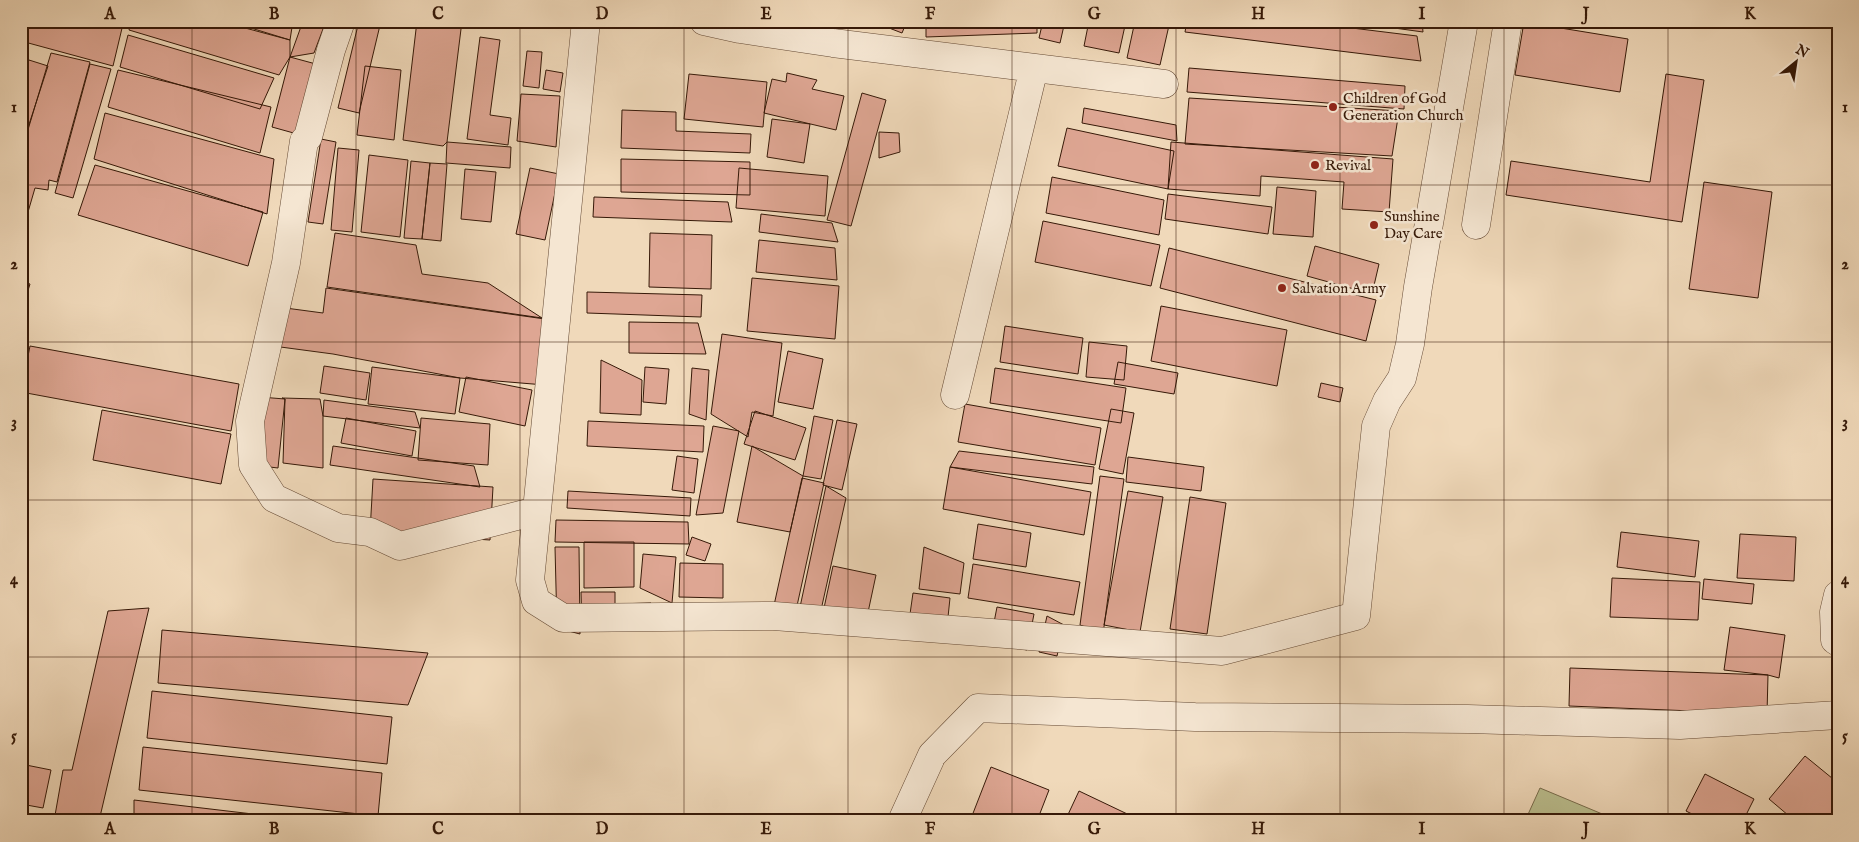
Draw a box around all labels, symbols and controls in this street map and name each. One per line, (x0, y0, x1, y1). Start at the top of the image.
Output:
text: A (104, 5, 117, 25)
text: B (269, 5, 280, 25)
text: C (432, 5, 444, 25)
text: D (596, 5, 609, 25)
text: E (760, 5, 772, 25)
text: F (925, 5, 936, 25)
text: G (1088, 5, 1101, 25)
text: H (1251, 5, 1265, 25)
text: I (1419, 5, 1426, 25)
text: J (1581, 5, 1590, 25)
text: K (1744, 5, 1757, 25)
north arrow (1772, 38, 1822, 88)
text: N (1791, 40, 1812, 62)
place label: Children of God Generation Church (1343, 89, 1463, 125)
text: 1 (11, 98, 17, 118)
text: 1 (1842, 98, 1848, 118)
marker: Children of God Generation Church (1327, 101, 1339, 113)
place label: Revival (1325, 156, 1372, 175)
marker: Revival (1309, 159, 1321, 171)
place label: Sunshine Day Care (1384, 207, 1443, 243)
marker: Sunshine Day Care (1368, 219, 1380, 231)
text: 2 (10, 255, 18, 275)
text: 2 (1841, 255, 1849, 275)
place label: Salvation Army (1292, 279, 1387, 298)
marker: Salvation Army (1276, 282, 1288, 294)
text: 3 (11, 413, 17, 433)
text: 3 (1842, 413, 1848, 433)
text: 4 (10, 570, 19, 590)
text: 4 (1841, 570, 1850, 590)
text: 5 (11, 727, 17, 747)
text: 5 (1842, 727, 1848, 747)
text: A (104, 820, 117, 840)
text: B (269, 820, 280, 840)
text: C (432, 820, 444, 840)
text: D (596, 820, 609, 840)
text: E (760, 820, 772, 840)
text: F (925, 820, 936, 840)
text: G (1088, 820, 1101, 840)
text: H (1251, 820, 1265, 840)
text: I (1419, 820, 1426, 840)
text: J (1581, 820, 1590, 840)
text: K (1744, 820, 1757, 840)

